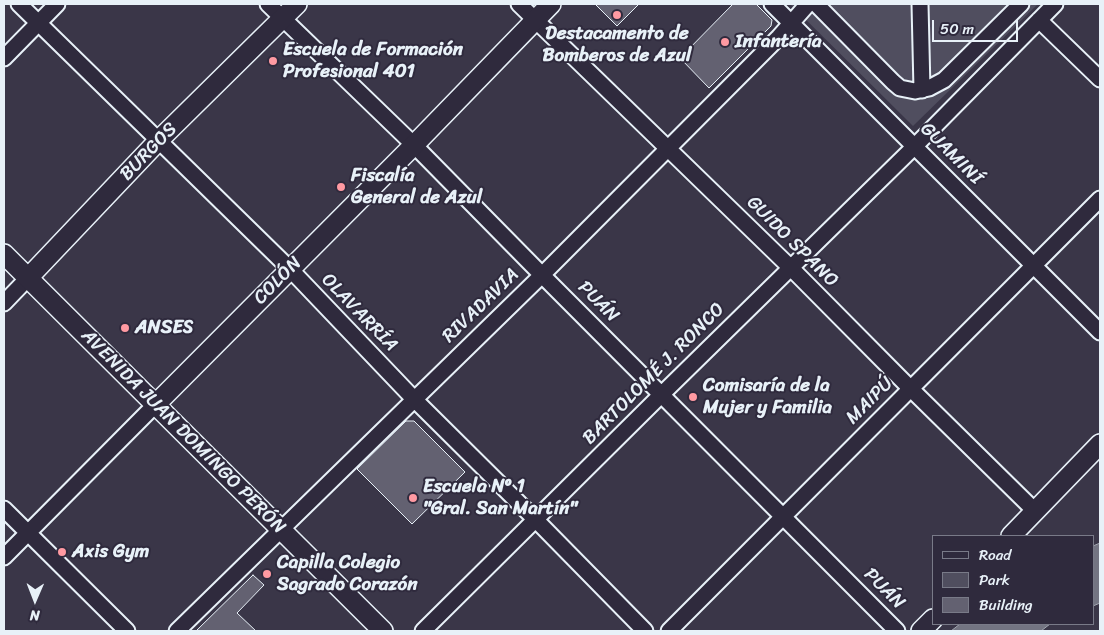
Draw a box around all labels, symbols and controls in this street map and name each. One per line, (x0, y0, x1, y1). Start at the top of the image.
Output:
marker: Destacamento de Bomberos de Azul (611, 9, 623, 21)
scale bar (934, 10, 1020, 42)
text: 50 m (940, 16, 974, 42)
place label: Destacamento de Bomberos de Azul (543, 23, 691, 67)
place label: Infantería (735, 31, 822, 53)
marker: Infantería (719, 36, 731, 48)
place label: Escuela de Formación Profesional 401 (283, 39, 463, 83)
marker: Escuela de Formación Profesional 401 (267, 55, 279, 67)
street label: BURGOS (116, 118, 182, 186)
street label: GUAMINÍ (915, 118, 987, 190)
place label: Fiscalía General de Azul (351, 165, 482, 209)
marker: Fiscalía General de Azul (335, 181, 347, 193)
street label: GUIDO SPANO (741, 191, 843, 293)
street label: COLÓN (249, 252, 307, 310)
street label: RIVADAVIA (438, 264, 524, 348)
street label: OLAVARRÍA (316, 269, 402, 357)
street label: PUÁN (573, 277, 623, 327)
street label: BARTOLOMÉ J. RONCO (578, 298, 730, 450)
place label: ANSES (135, 317, 193, 339)
marker: ANSES (119, 322, 131, 334)
street label: AVENIDA JUAN DOMINGO PERÓN (76, 325, 290, 539)
street label: MAIPÚ (842, 373, 898, 429)
place label: Comisaría de la Mujer y Familia (703, 375, 832, 419)
marker: Comisaría de la Mujer y Familia (687, 391, 699, 403)
place label: Escuela Nº 1 "Gral. San Martín" (423, 476, 577, 520)
marker: Escuela Nº 1 "Gral. San Martín" (407, 492, 419, 504)
legend (932, 535, 1094, 625)
place label: Axis Gym (72, 541, 149, 563)
text: Road (979, 542, 1011, 568)
marker: Axis Gym (56, 546, 68, 558)
place label: Capilla Colegio Sagrado Corazón (277, 552, 418, 596)
street label: PUÁN (859, 564, 909, 614)
text: Park (979, 567, 1010, 593)
marker: Capilla Colegio Sagrado Corazón (261, 568, 273, 580)
north arrow (10, 575, 60, 625)
text: Building (979, 592, 1033, 618)
text: N (30, 603, 40, 628)

